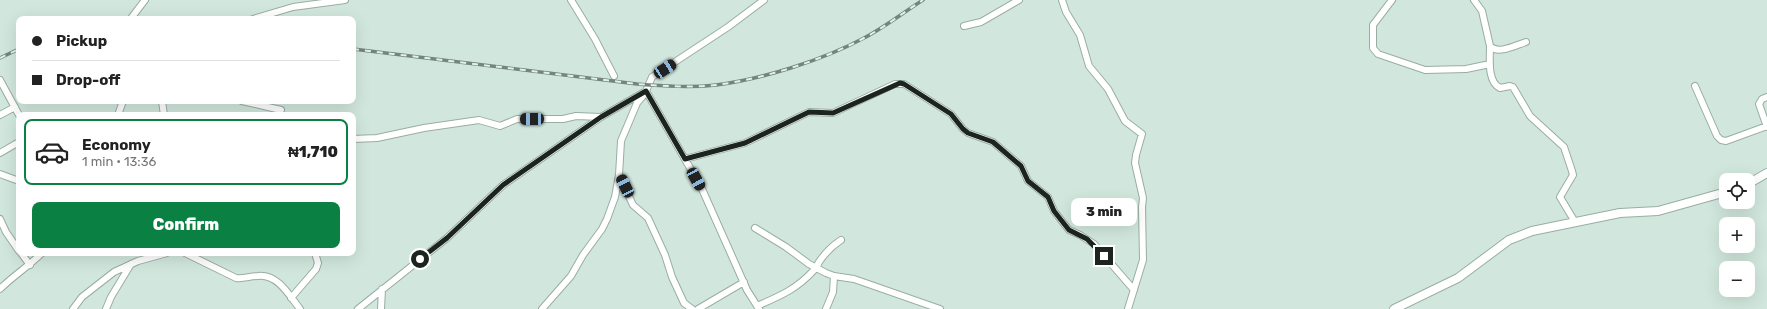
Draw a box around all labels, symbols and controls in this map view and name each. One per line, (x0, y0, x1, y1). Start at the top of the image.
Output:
text: Pickup (56, 32, 107, 50)
car (652, 57, 678, 81)
text: Drop-off (56, 71, 120, 89)
car (520, 113, 544, 125)
icon: car (34, 134, 70, 170)
text: Economy (82, 136, 151, 154)
text: ₦1,710 (288, 143, 338, 161)
text: 1 min · 13:36 (82, 154, 156, 169)
car (685, 166, 707, 192)
car (614, 173, 636, 199)
map controls (1719, 173, 1755, 297)
button: locate (1719, 173, 1755, 209)
callout: 3 min (1071, 198, 1137, 226)
button: Confirm (32, 202, 340, 248)
text: 3 min (1086, 204, 1122, 219)
button: + (1719, 217, 1755, 253)
route end (1095, 247, 1113, 265)
route start (411, 250, 429, 268)
button: − (1719, 261, 1755, 297)

